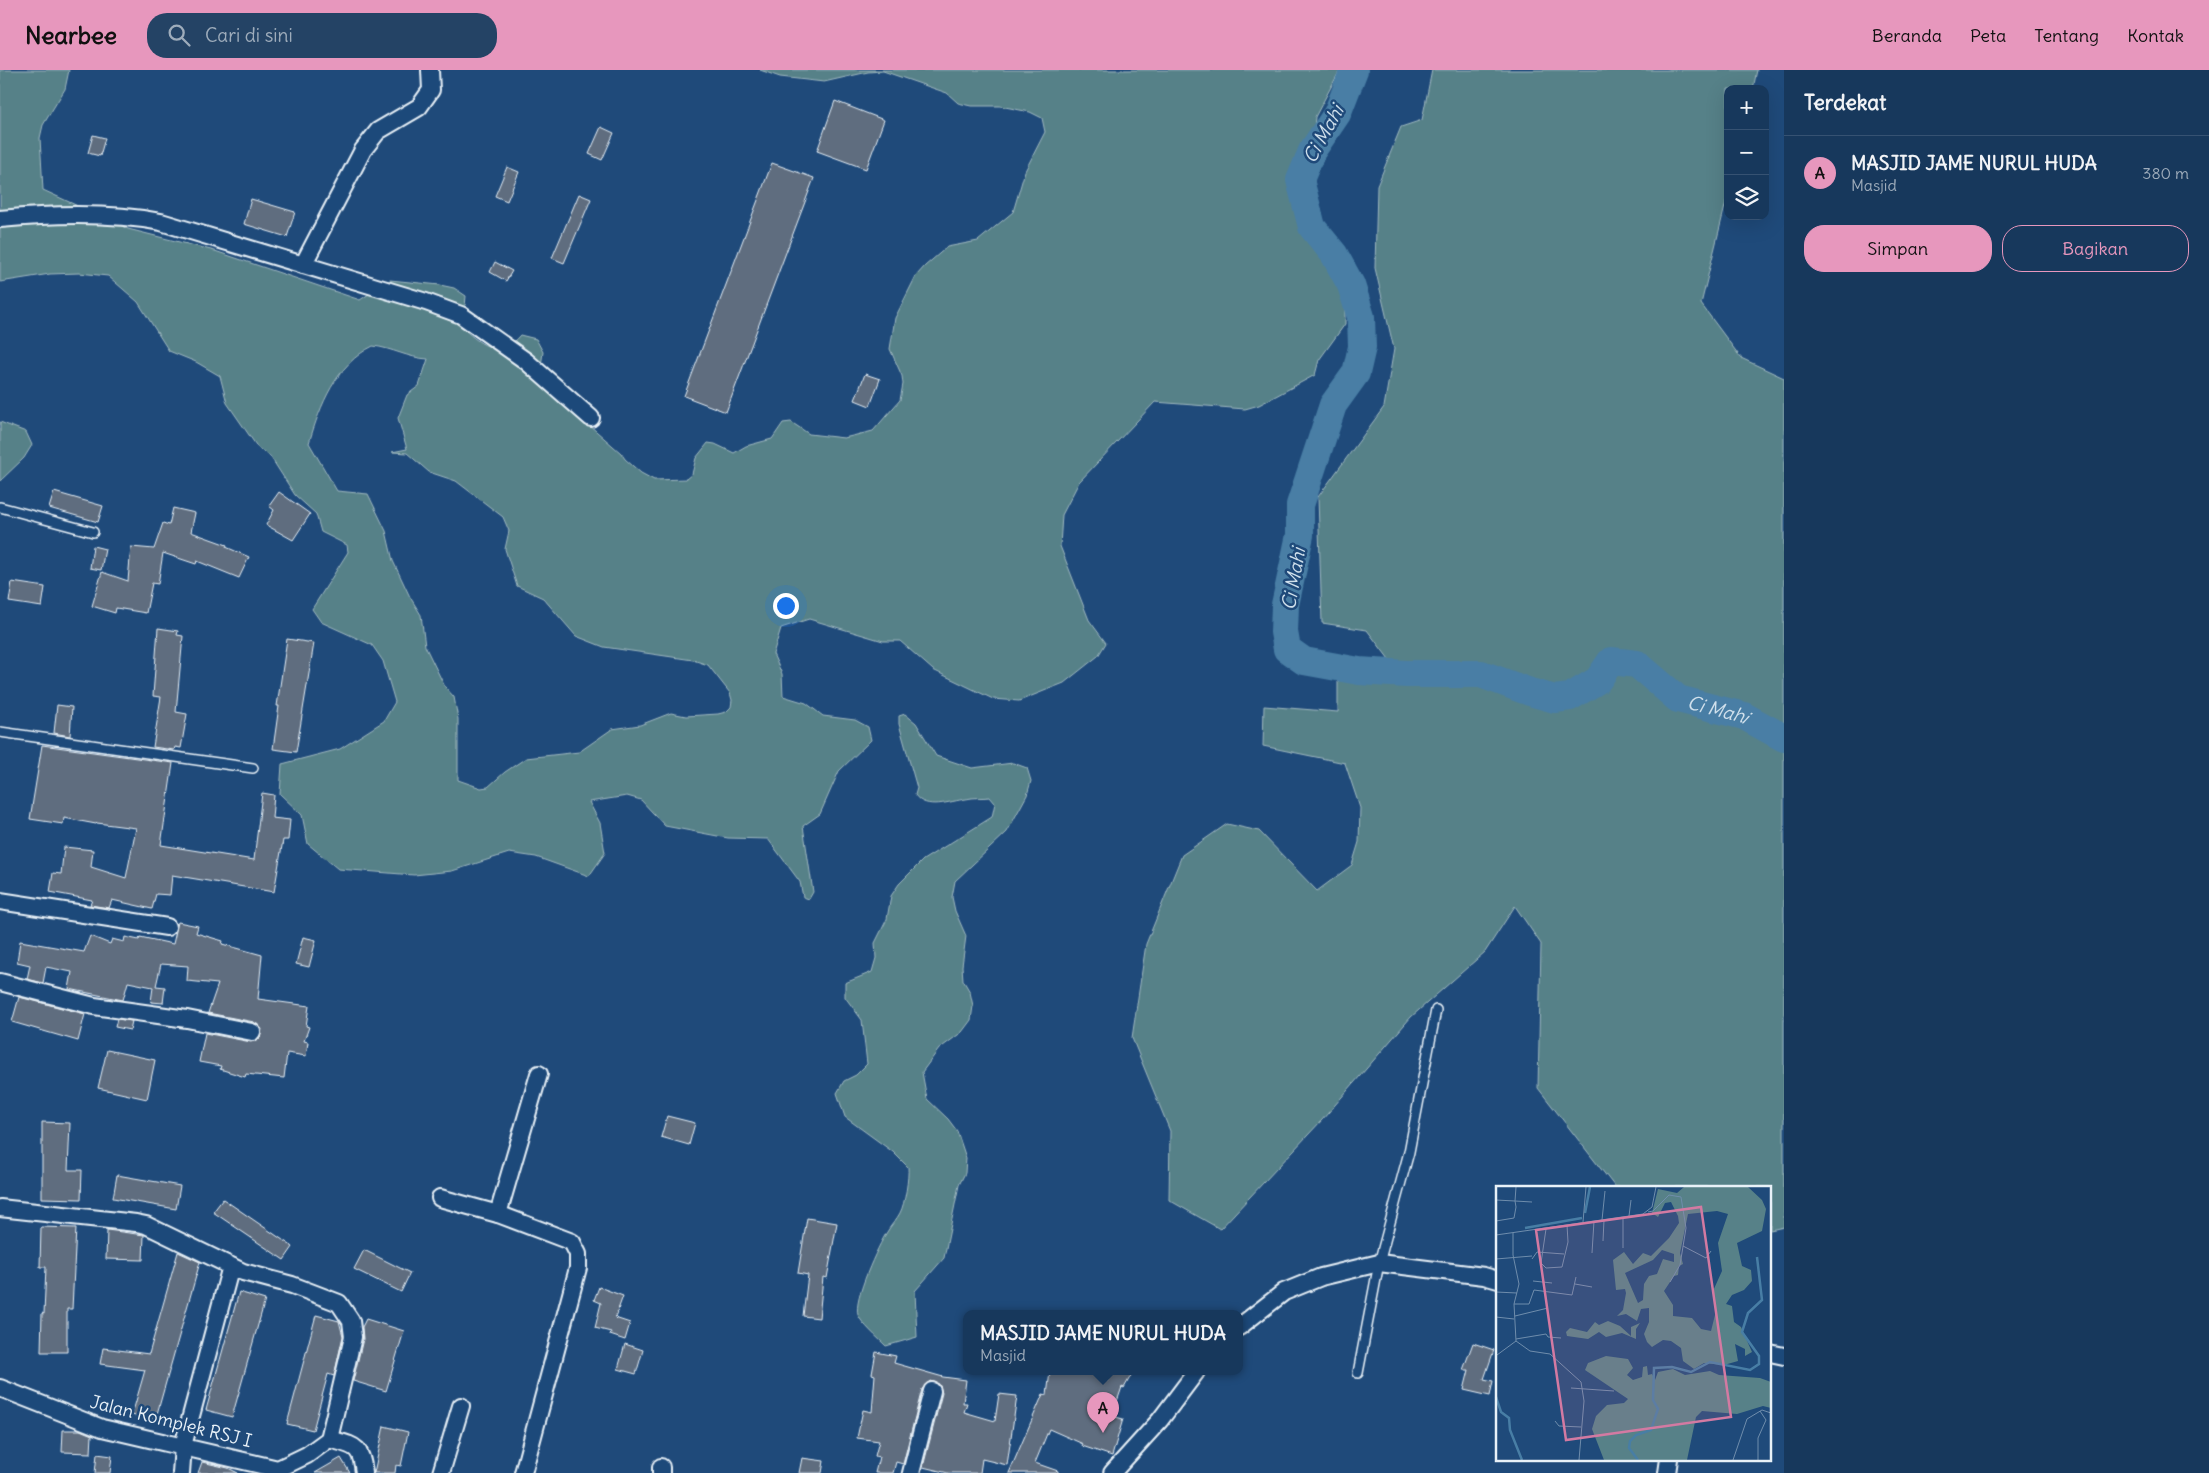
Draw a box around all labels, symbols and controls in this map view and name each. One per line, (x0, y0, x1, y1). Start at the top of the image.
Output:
search box (147, 13, 497, 58)
text: Nearbee (25, 20, 117, 50)
icon: search (165, 21, 193, 49)
text: Cari di sini (205, 23, 293, 47)
text: Beranda (1872, 24, 1942, 47)
text: Peta (1970, 24, 2006, 47)
text: Tentang (2034, 24, 2099, 47)
text: Kontak (2127, 24, 2184, 47)
map controls (1724, 85, 1769, 220)
button: + (1724, 85, 1769, 130)
text: Terdekat (1804, 89, 1886, 116)
water label: Ci Mahi (1297, 98, 1350, 167)
button: − (1724, 130, 1769, 175)
text: MASJID JAME NURUL HUDA (1851, 151, 2097, 175)
text: A (1815, 163, 1825, 183)
text: 380 m (2142, 163, 2189, 183)
button: layers (1724, 175, 1769, 220)
text: Masjid (1851, 175, 1897, 195)
button: Simpan (1804, 225, 1992, 272)
button: Bagikan (2002, 225, 2189, 272)
water label: Ci Mahi (1276, 543, 1311, 612)
your location (773, 593, 799, 619)
water label: Ci Mahi (1685, 690, 1756, 730)
inset map (1496, 1186, 1772, 1460)
popup (963, 1310, 1243, 1375)
text: MASJID JAME NURUL HUDA (980, 1321, 1226, 1345)
text: Masjid (980, 1345, 1026, 1365)
street label: Jalan Komplek RSJ I (88, 1390, 254, 1452)
pin: A (1087, 1392, 1119, 1433)

